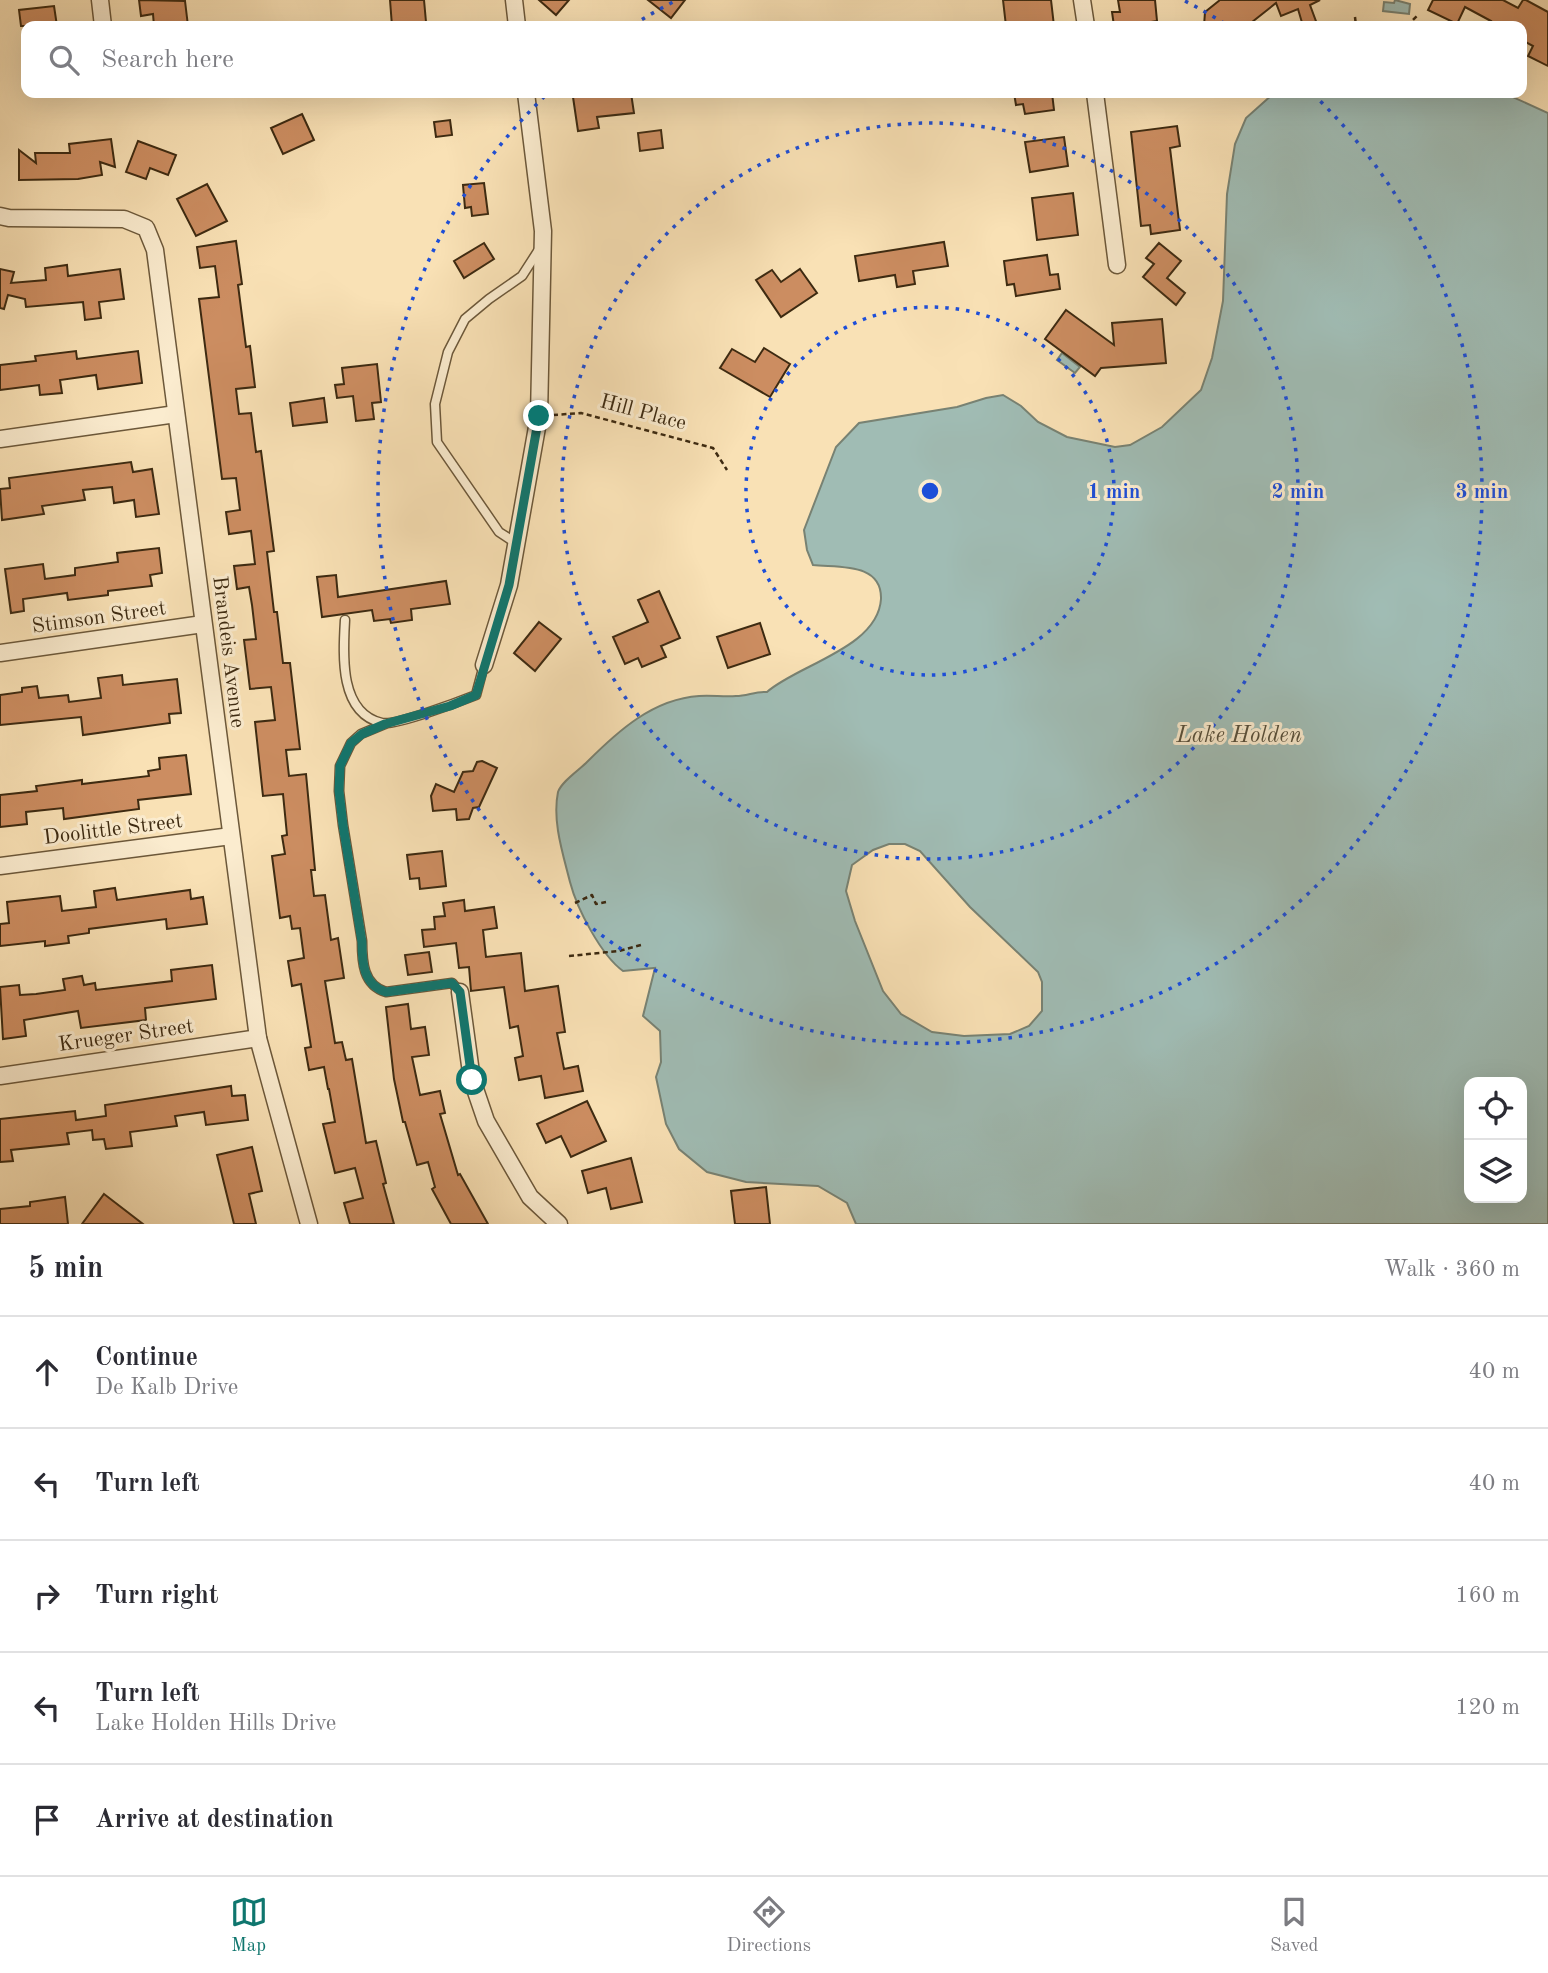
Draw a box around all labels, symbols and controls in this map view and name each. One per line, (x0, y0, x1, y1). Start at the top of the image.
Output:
search box (21, 21, 1527, 98)
icon: search (45, 41, 83, 79)
text: Search here (101, 47, 234, 73)
street label: Hill Place (598, 391, 688, 435)
route end (523, 400, 554, 431)
centre of rings (918, 479, 942, 503)
text: 1 min (1088, 482, 1140, 503)
text: 2 min (1272, 482, 1324, 503)
text: 3 min (1456, 482, 1508, 503)
street label: Brandeis Avenue (208, 575, 248, 729)
street label: Stimson Street (31, 598, 167, 638)
water label: Lake Holden (1175, 724, 1302, 747)
street label: Doolittle Street (42, 811, 184, 849)
street label: Krueger Street (57, 1016, 195, 1056)
route start (456, 1064, 487, 1095)
map controls (1464, 1077, 1527, 1203)
button: locate (1464, 1077, 1527, 1140)
button: layers (1464, 1140, 1527, 1203)
text: 5 min (28, 1254, 103, 1284)
text: Walk · 360 m (1384, 1258, 1520, 1281)
text: Continue (95, 1345, 198, 1371)
icon: ahead (28, 1353, 66, 1391)
text: 40 m (1469, 1360, 1520, 1383)
text: De Kalb Drive (95, 1376, 238, 1399)
icon: left (28, 1465, 66, 1503)
text: Turn left (95, 1471, 200, 1497)
text: 40 m (1469, 1472, 1520, 1495)
icon: right (28, 1577, 66, 1615)
text: Turn right (95, 1583, 218, 1609)
text: 160 m (1455, 1584, 1520, 1607)
text: Turn left (95, 1681, 200, 1707)
icon: left (28, 1689, 66, 1727)
text: 120 m (1455, 1696, 1520, 1719)
text: Lake Holden Hills Drive (95, 1712, 336, 1735)
icon: arrive (28, 1801, 66, 1839)
text: Arrive at destination (95, 1807, 334, 1833)
tab: Map (230, 1893, 268, 1958)
tab: Directions (727, 1893, 811, 1958)
tab: Saved (1270, 1893, 1318, 1958)

